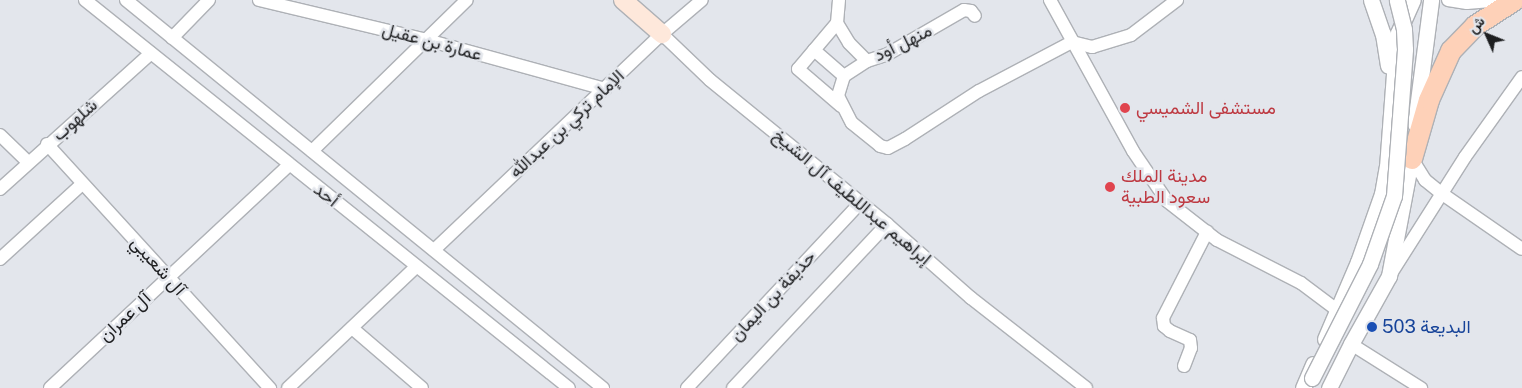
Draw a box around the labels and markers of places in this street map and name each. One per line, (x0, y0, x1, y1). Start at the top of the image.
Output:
place label: مستشفى الشميسي (1136, 97, 1276, 119)
marker: مستشفى الشميسي (1118, 101, 1132, 115)
place label: مدينة الملك سعود الطبية (1121, 166, 1210, 208)
marker: مدينة الملك سعود الطبية (1103, 180, 1117, 194)
place label: البديعة 503 (1382, 316, 1471, 338)
marker: البديعة 503 (1366, 321, 1378, 333)

